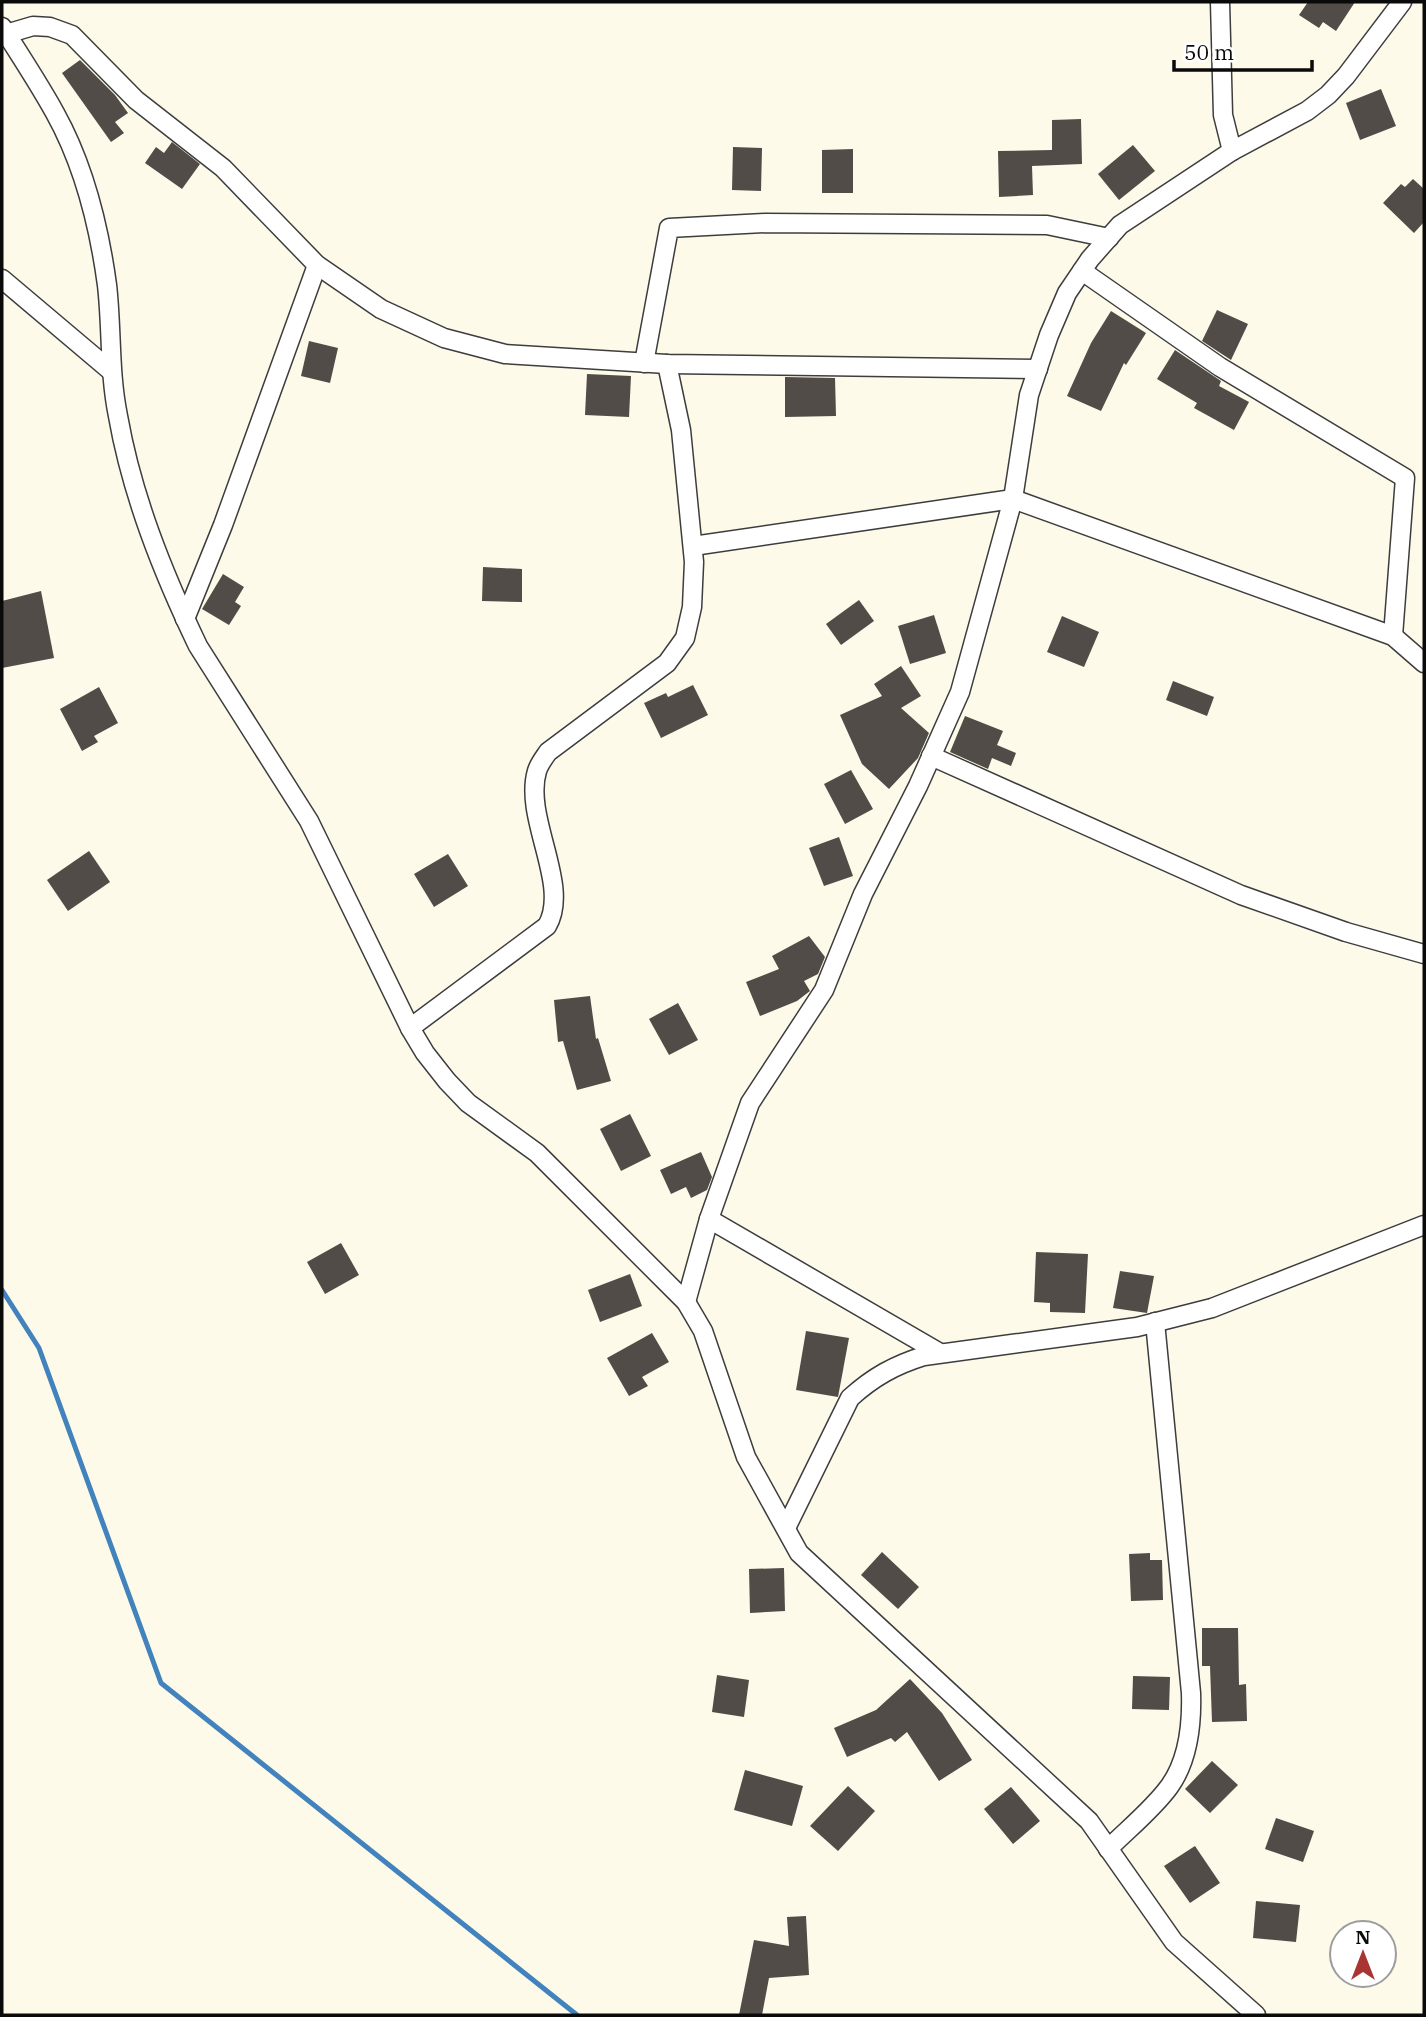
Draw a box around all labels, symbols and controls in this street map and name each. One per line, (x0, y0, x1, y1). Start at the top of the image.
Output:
scale bar (1174, 28, 1312, 72)
text: 50 m (1184, 38, 1234, 66)
north arrow (1328, 1919, 1398, 1989)
text: N (1355, 1925, 1371, 1949)

